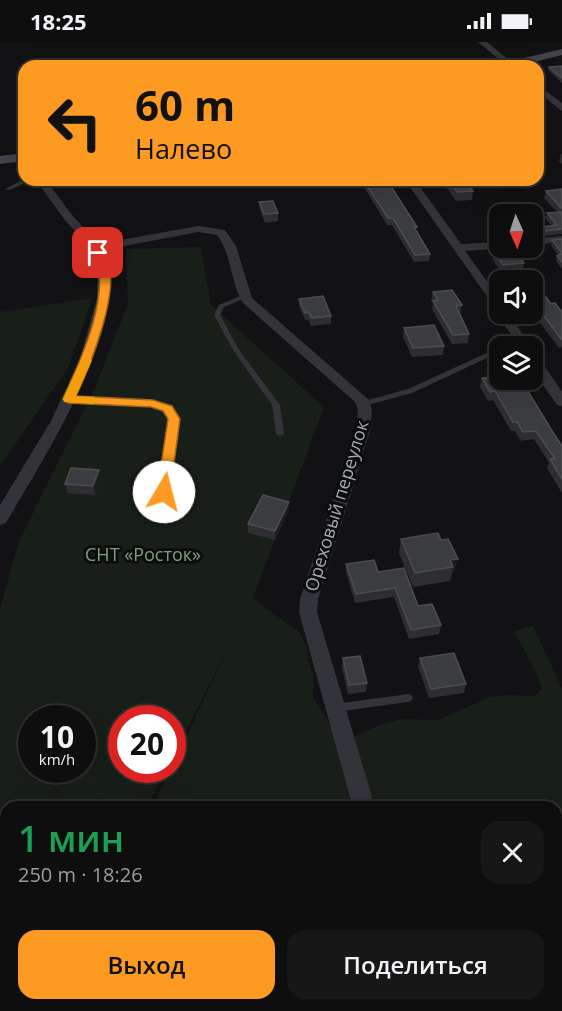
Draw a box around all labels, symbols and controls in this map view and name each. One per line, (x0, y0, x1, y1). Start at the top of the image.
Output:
text: 18:25 (30, 6, 87, 36)
text: 60 m (135, 76, 235, 133)
icon: left (36, 84, 114, 162)
text: Налево (135, 130, 232, 167)
north arrow (489, 204, 543, 258)
map controls (489, 204, 543, 390)
pin (72, 227, 123, 278)
icon: arrive (81, 236, 114, 269)
button: sound (489, 270, 543, 324)
button: layers (489, 336, 543, 390)
street label: Ореховый переулок (299, 417, 374, 594)
position arrow (132, 460, 196, 524)
park label: СНТ «Росток» (85, 542, 201, 566)
speed limit sign: 20 (108, 705, 186, 783)
text: 10 (40, 716, 74, 757)
text: km/h (39, 749, 75, 769)
text: 1 мин (18, 814, 124, 863)
button: close (481, 821, 544, 884)
text: 250 m · 18:26 (18, 861, 143, 888)
button: Выход (18, 930, 275, 999)
button: Поделиться (287, 930, 544, 999)

